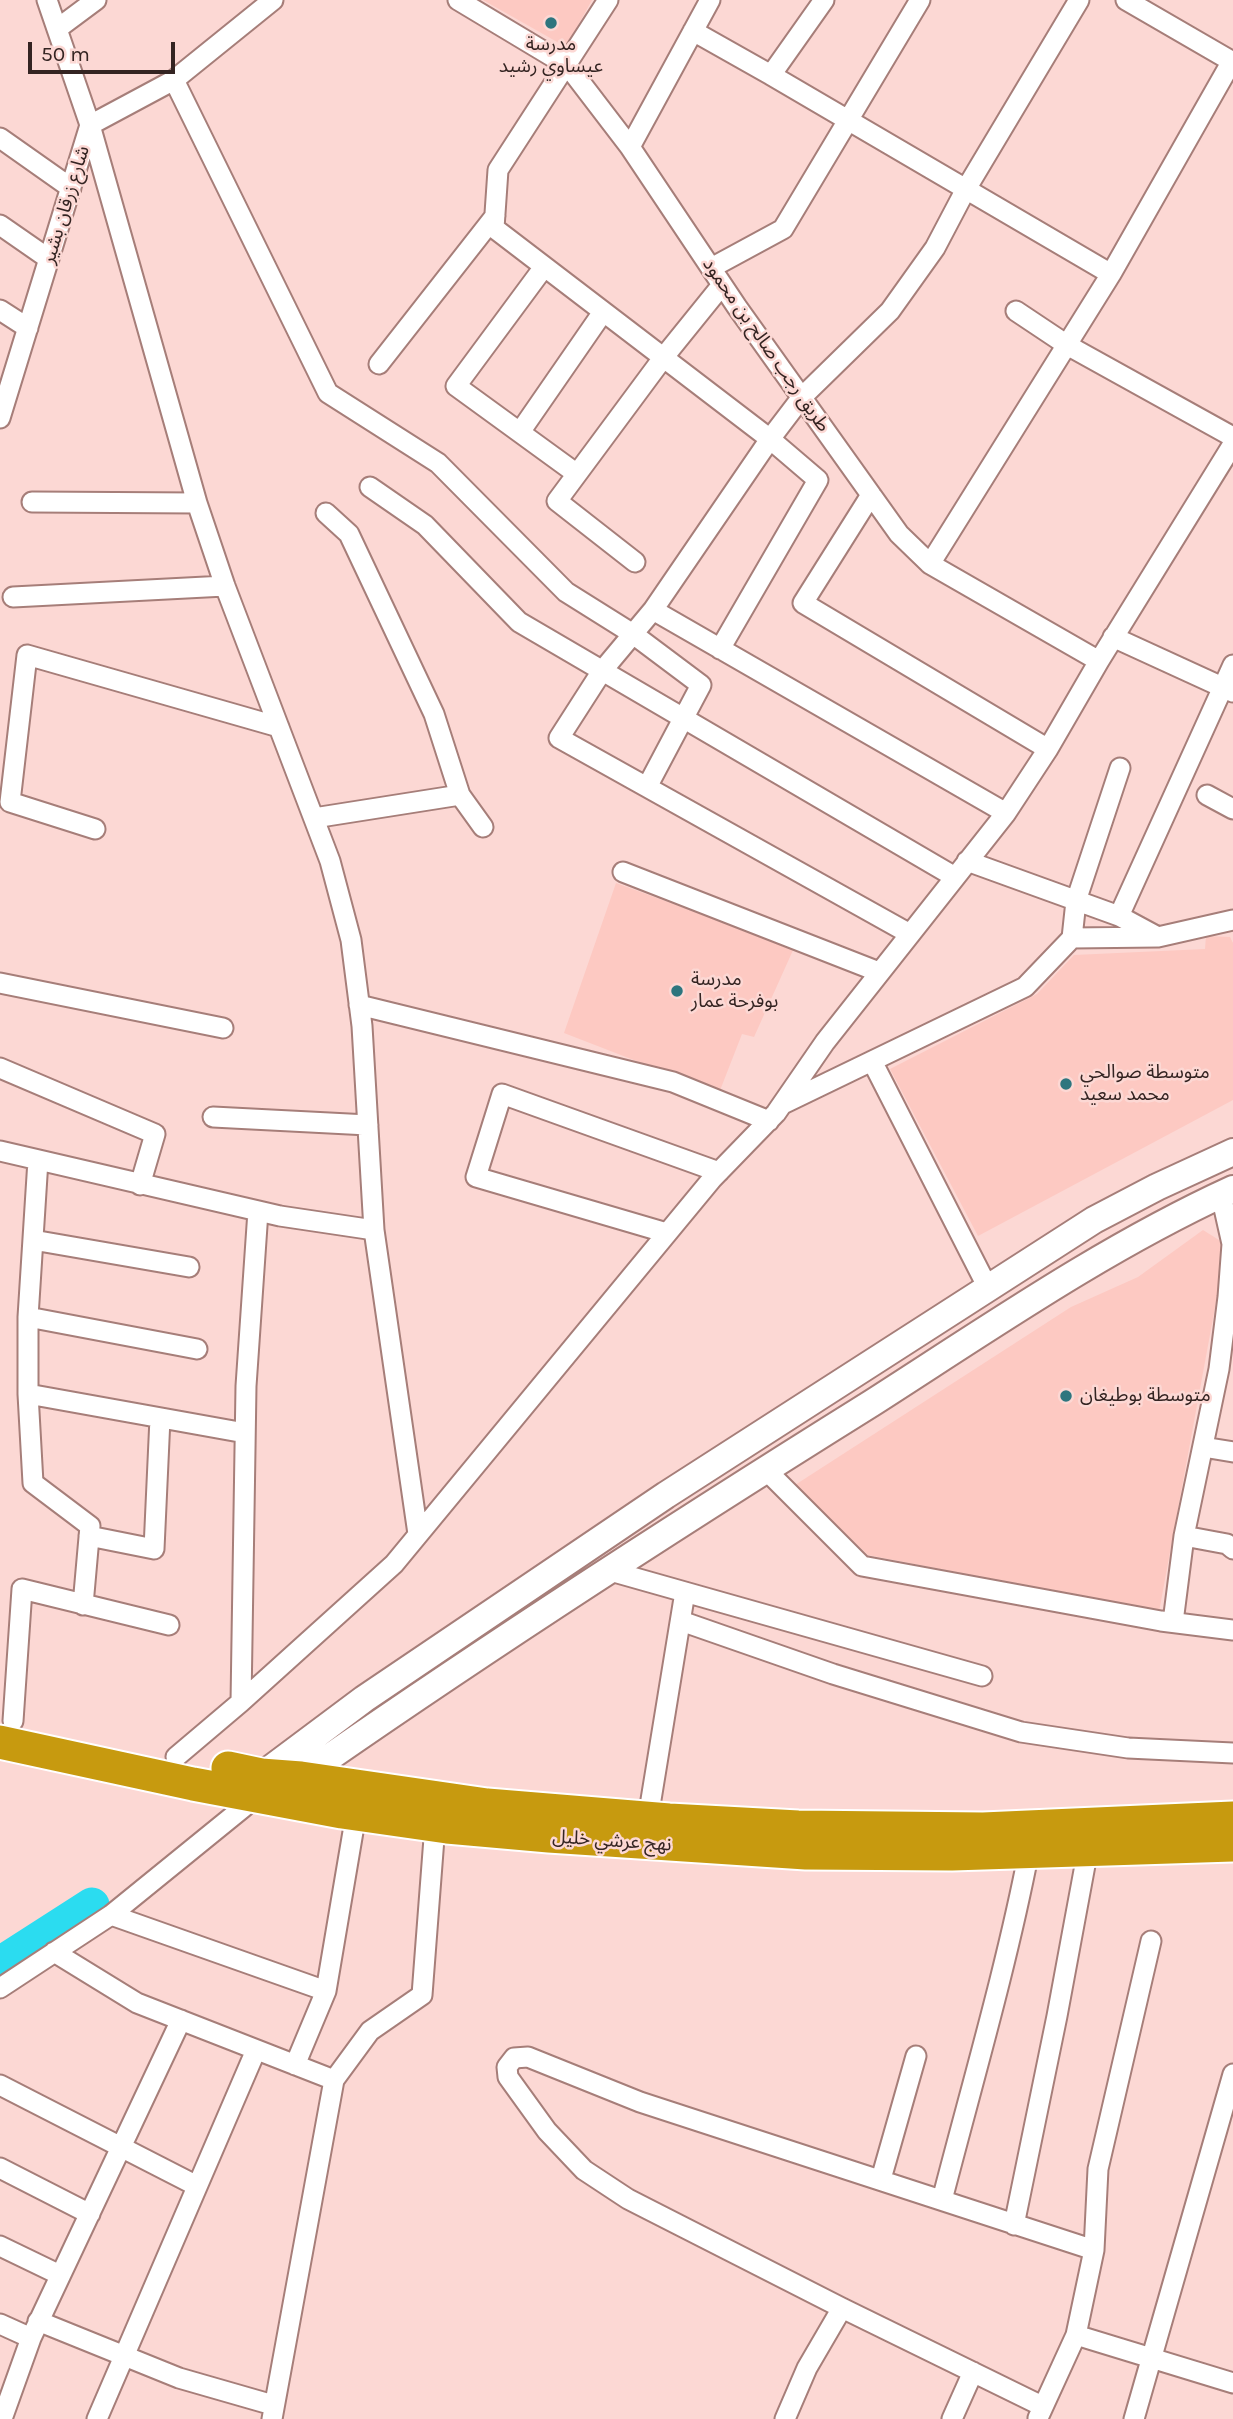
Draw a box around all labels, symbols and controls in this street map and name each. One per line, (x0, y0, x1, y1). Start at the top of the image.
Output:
marker: مدرسة عيساوي رشيد (543, 15, 559, 31)
scale bar (32, 28, 178, 72)
place label: مدرسة عيساوي رشيد (499, 34, 603, 78)
text: 50 m (41, 42, 90, 66)
street label: شارع زرقان بشير (37, 143, 95, 267)
street label: طريق رجب صالح بن محمود (697, 254, 835, 436)
place label: مدرسة بوفرحة عمار (691, 969, 778, 1013)
marker: مدرسة بوفرحة عمار (669, 983, 685, 999)
place label: متوسطة صوالحي محمد سعيد (1080, 1062, 1210, 1106)
marker: متوسطة صوالحي محمد سعيد (1058, 1076, 1074, 1092)
place label: متوسطة بوطيغان (1080, 1385, 1211, 1407)
marker: متوسطة بوطيغان (1058, 1388, 1074, 1404)
street label: نهج عرشي خليل (552, 1825, 672, 1857)

